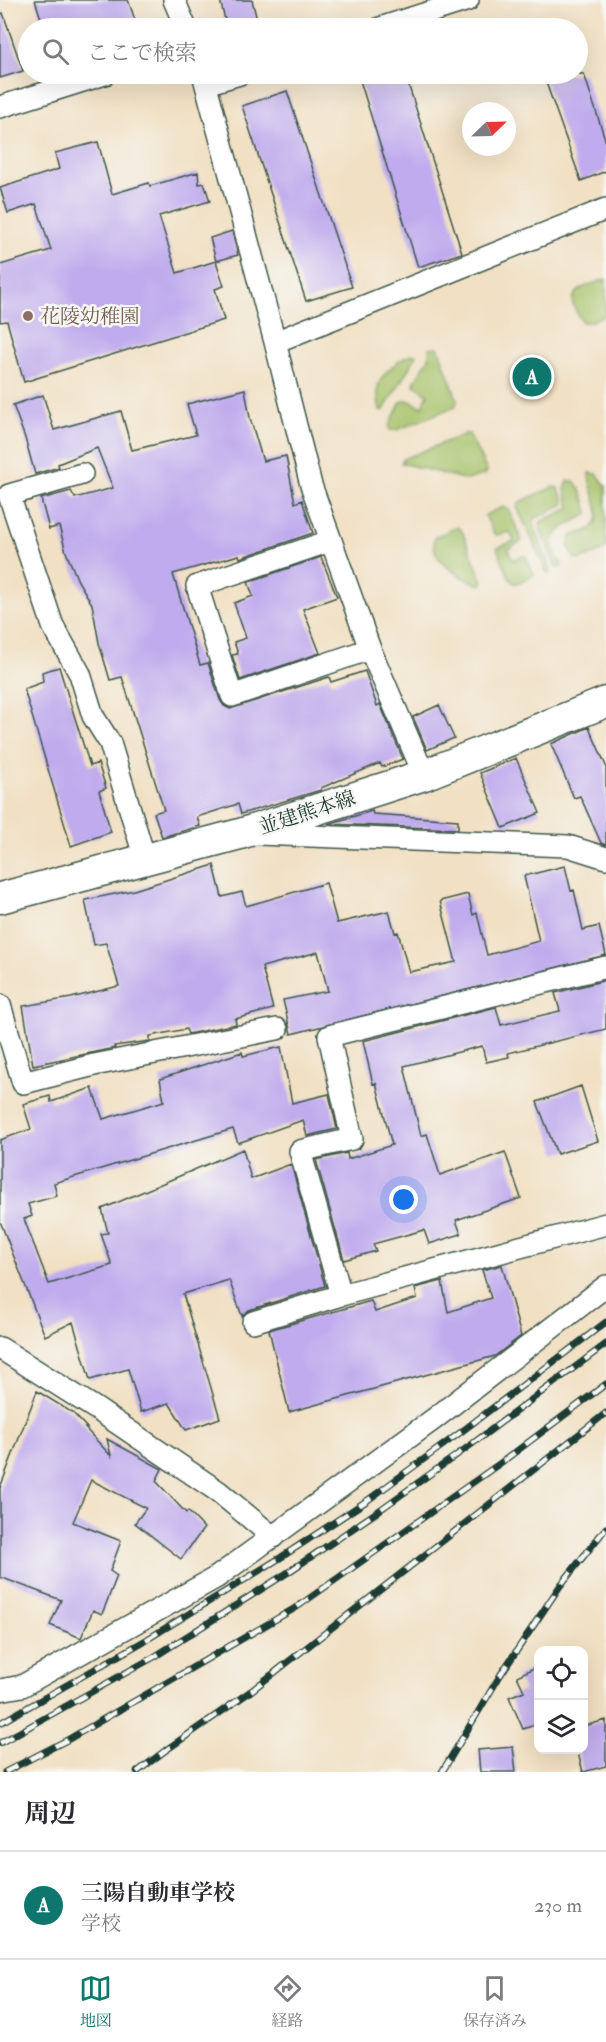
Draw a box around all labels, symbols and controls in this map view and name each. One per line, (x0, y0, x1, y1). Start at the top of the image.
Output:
search box (18, 18, 588, 84)
icon: search (39, 35, 72, 68)
text: ここで検索 (87, 39, 197, 67)
north arrow (462, 102, 516, 156)
place label: 花陵幼稚園 (40, 304, 140, 329)
marker: 花陵幼稚園 (21, 309, 35, 323)
pin: A (512, 354, 552, 400)
street label: 並建熊本線 (256, 785, 359, 840)
your location (389, 1185, 418, 1214)
map controls (534, 1646, 588, 1754)
button: locate (534, 1646, 588, 1700)
button: layers (534, 1700, 588, 1754)
text: 周辺 (24, 1798, 76, 1830)
text: 三陽自動車学校 (81, 1879, 235, 1907)
text: A (37, 1893, 50, 1918)
text: 230 m (534, 1893, 582, 1918)
text: 学校 (81, 1911, 121, 1936)
tab: 地図 (79, 1972, 112, 2031)
tab: 経路 (271, 1972, 304, 2031)
tab: 保存済み (463, 1972, 527, 2031)

